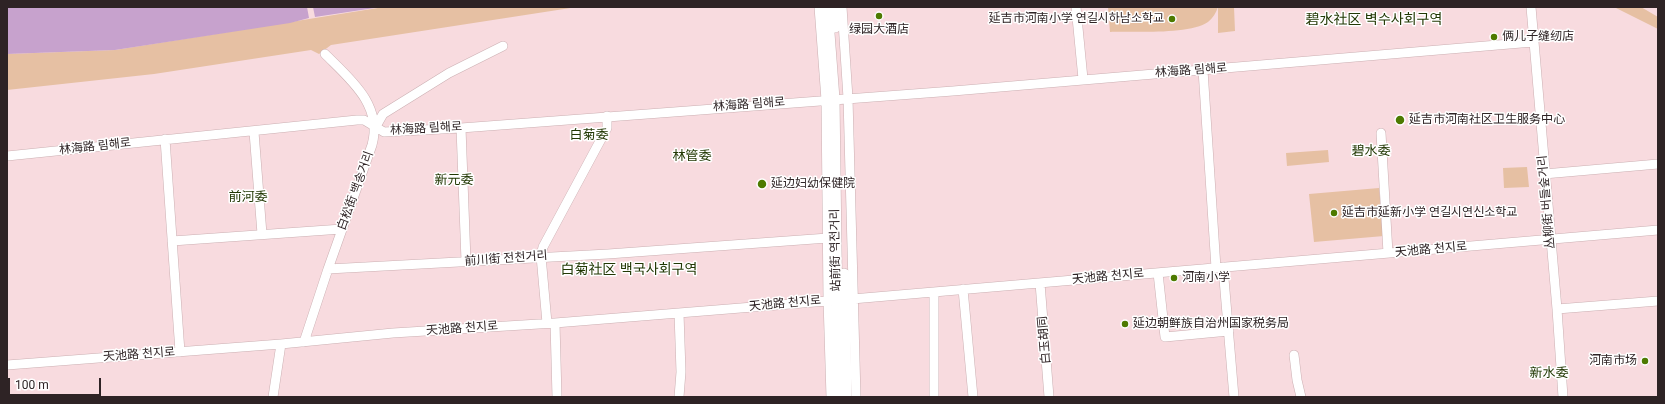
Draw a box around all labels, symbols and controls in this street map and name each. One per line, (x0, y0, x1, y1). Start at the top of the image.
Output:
marker: 绿园大酒店 (874, 11, 884, 21)
place label: 延吉市河南小学 연길시하남소학교 (989, 12, 1164, 26)
district label: 碧水社区 벽수사회구역 (1306, 12, 1442, 28)
marker: 延吉市河南小学 연길시하남소학교 (1167, 14, 1177, 24)
place label: 绿园大酒店 (849, 23, 909, 37)
place label: 俩儿子缝纫店 (1502, 30, 1574, 44)
marker: 俩儿子缝纫店 (1489, 32, 1499, 42)
street label: 林海路 림해로 (1155, 61, 1227, 81)
street label: 林海路 림해로 (713, 95, 785, 115)
place label: 延吉市河南社区卫生服务中心 (1409, 113, 1565, 127)
marker: 延吉市河南社区卫生服务中心 (1394, 114, 1406, 126)
street label: 林海路 림해로 (390, 120, 462, 138)
district label: 白菊委 (570, 128, 608, 144)
street label: 林海路 림해로 (58, 136, 132, 158)
district label: 碧水委 (1352, 144, 1390, 160)
street label: 白松街 백송거리 (335, 149, 377, 233)
district label: 林管委 (673, 149, 711, 165)
street label: 丛柳街 버들숲거리 (1536, 154, 1558, 250)
district label: 新元委 (435, 173, 473, 189)
place label: 延边妇幼保健院 (771, 177, 855, 191)
marker: 延边妇幼保健院 (756, 178, 768, 190)
district label: 前河委 (229, 190, 267, 206)
place label: 延吉市延新小学 연길시연신소학교 (1342, 206, 1517, 220)
street label: 站前街 역전거리 (828, 208, 844, 292)
marker: 延吉市延新小学 연길시연신소학교 (1329, 208, 1339, 218)
street label: 天池路 천지로 (1394, 240, 1468, 260)
street label: 前川街 전천거리 (464, 249, 548, 269)
district label: 白菊社区 백국사회구역 (561, 262, 697, 278)
street label: 天池路 천지로 (1071, 267, 1145, 287)
place label: 河南小学 (1182, 271, 1230, 285)
marker: 河南小学 (1169, 273, 1179, 283)
street label: 天池路 천지로 (748, 294, 822, 314)
street label: 白玉胡同 (1036, 315, 1054, 365)
place label: 延边朝鲜族自治州国家税务局 (1133, 317, 1289, 331)
street label: 天池路 천지로 (426, 319, 498, 339)
marker: 延边朝鲜族自治州国家税务局 (1120, 319, 1130, 329)
street label: 天池路 천지로 (103, 345, 175, 365)
place label: 河南市场 (1589, 354, 1637, 368)
marker: 河南市场 (1640, 356, 1650, 366)
district label: 新水委 (1530, 366, 1568, 382)
scale bar (10, 370, 103, 396)
text: 100 m (15, 378, 49, 392)

